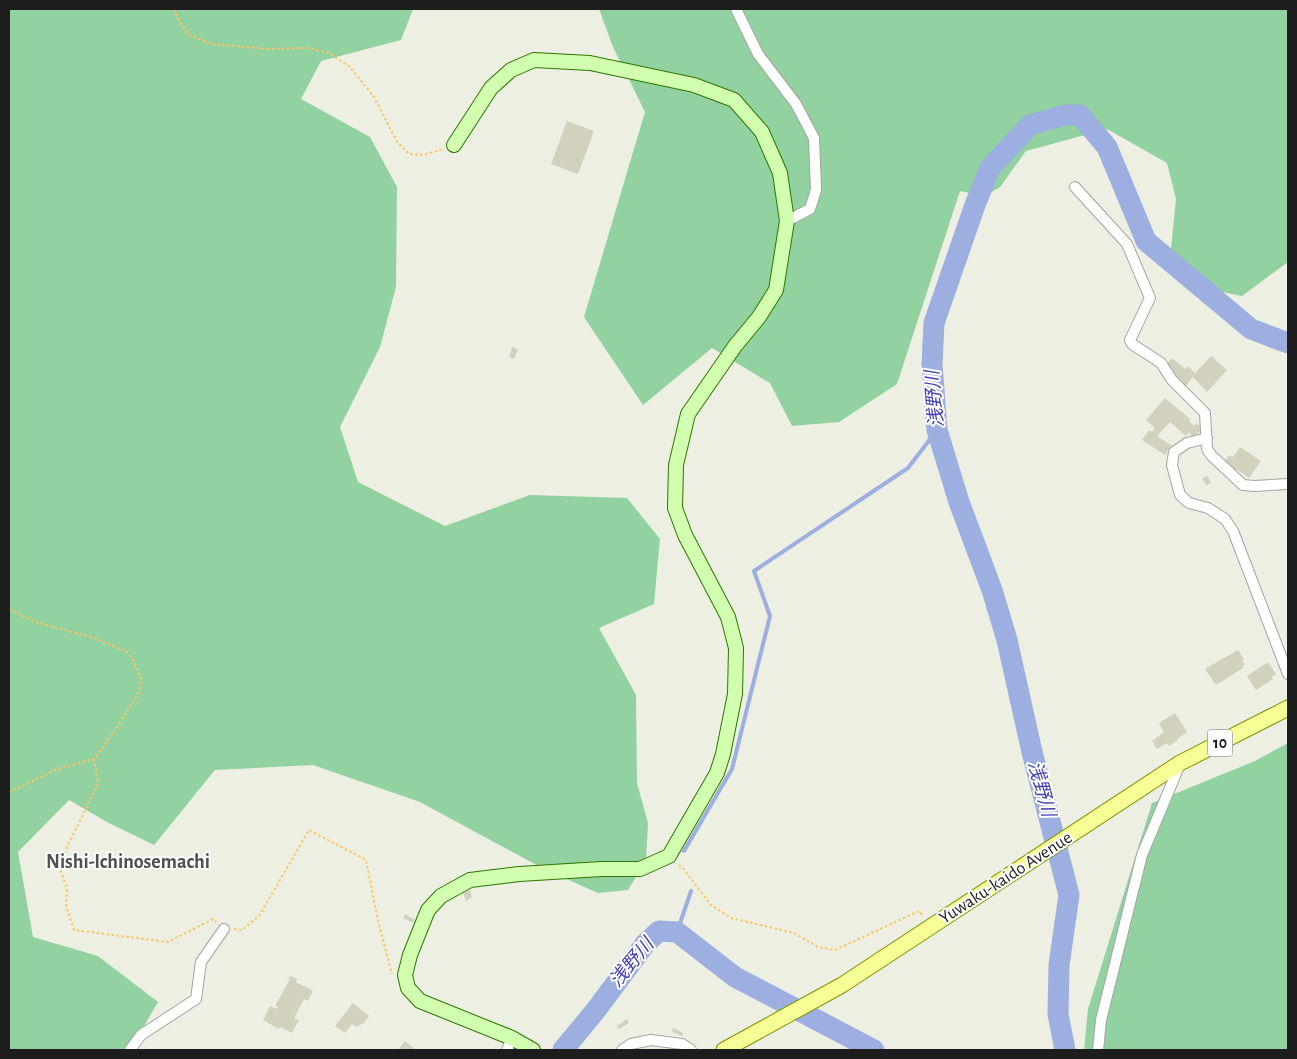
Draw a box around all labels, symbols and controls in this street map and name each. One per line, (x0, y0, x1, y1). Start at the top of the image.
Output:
water label: 浅野川 (922, 368, 947, 428)
road number: 10 (1208, 730, 1232, 756)
water label: 浅野川 (1024, 759, 1059, 821)
street label: Yuwaku-kaido Avenue (936, 828, 1076, 928)
district label: Nishi-Ichinosemachi (46, 852, 210, 872)
water label: 浅野川 (606, 933, 659, 991)

